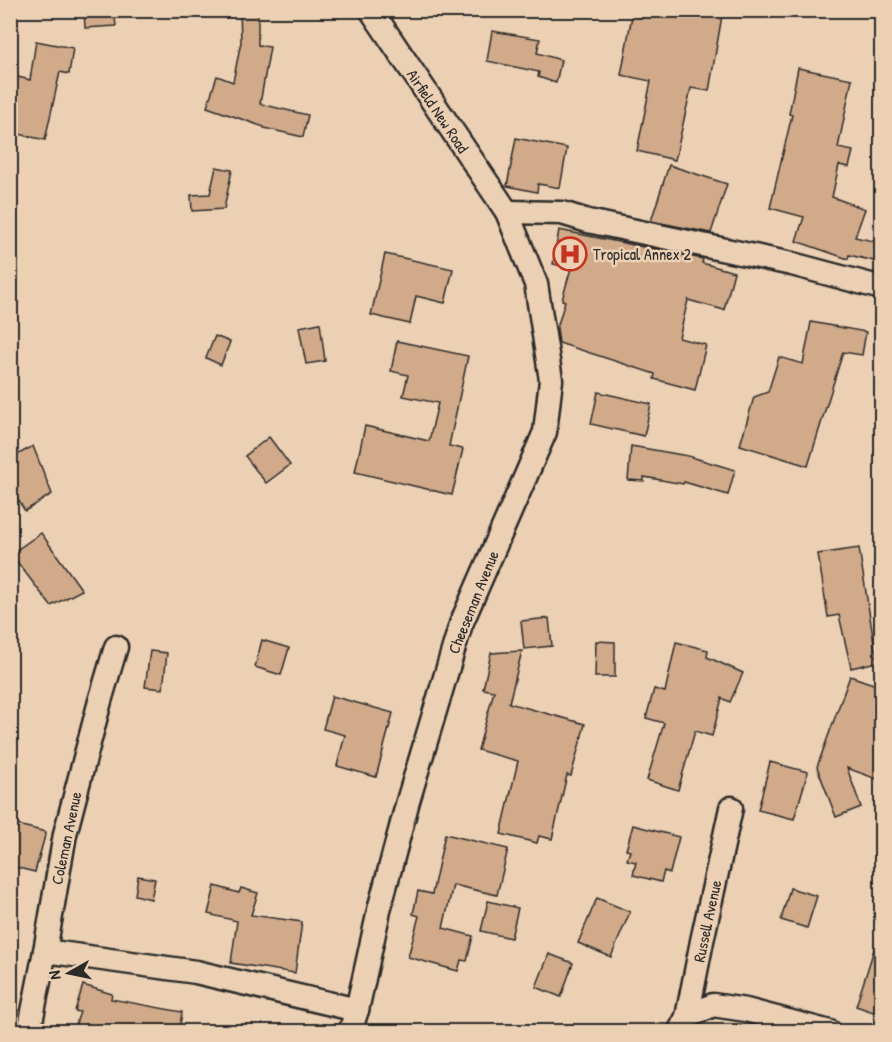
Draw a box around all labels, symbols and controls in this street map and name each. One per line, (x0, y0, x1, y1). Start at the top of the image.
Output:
street label: Airfield New Road (402, 65, 474, 157)
hospital icon: Tropical Annex 2 (552, 236, 588, 272)
place label: Tropical Annex 2 (593, 243, 691, 265)
street label: Cheeseman Avenue (442, 547, 504, 657)
street label: Coleman Avenue (45, 789, 87, 886)
street label: Russell Avenue (688, 877, 727, 964)
north arrow (39, 943, 99, 1003)
text: N (43, 969, 66, 981)

